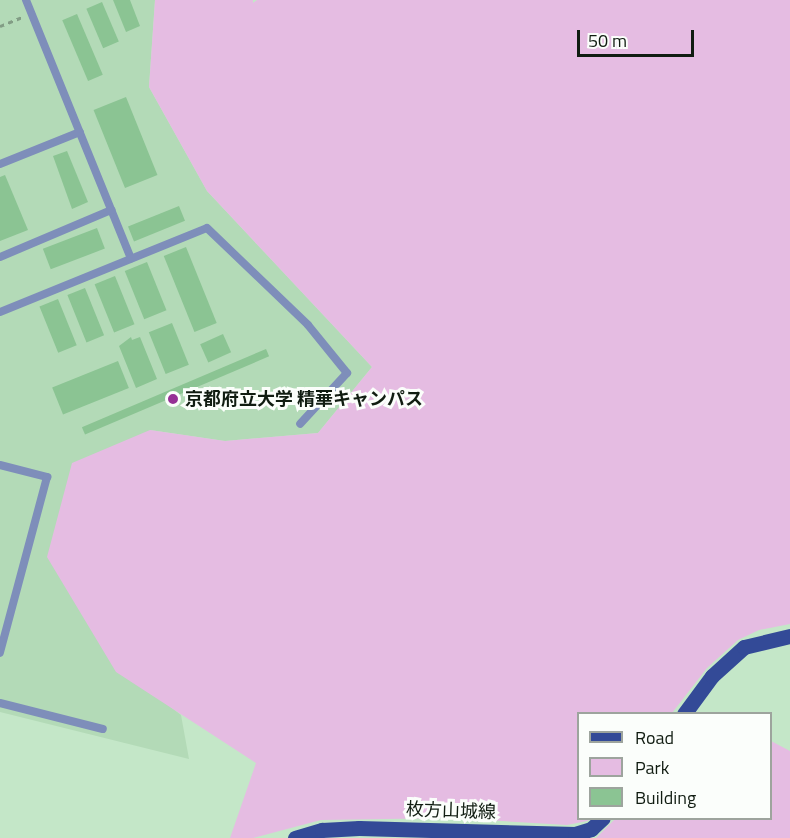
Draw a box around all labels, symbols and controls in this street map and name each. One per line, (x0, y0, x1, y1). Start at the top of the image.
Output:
scale bar (580, 18, 697, 56)
text: 50 m (588, 27, 627, 54)
place label: 京都府立大学 精華キャンパス (185, 388, 423, 410)
marker: 京都府立大学 精華キャンパス (166, 392, 180, 406)
legend (577, 712, 772, 820)
text: Road (635, 724, 674, 751)
text: Park (635, 754, 669, 781)
text: Building (635, 784, 696, 811)
street label: 枚方山城線 (406, 799, 496, 823)

